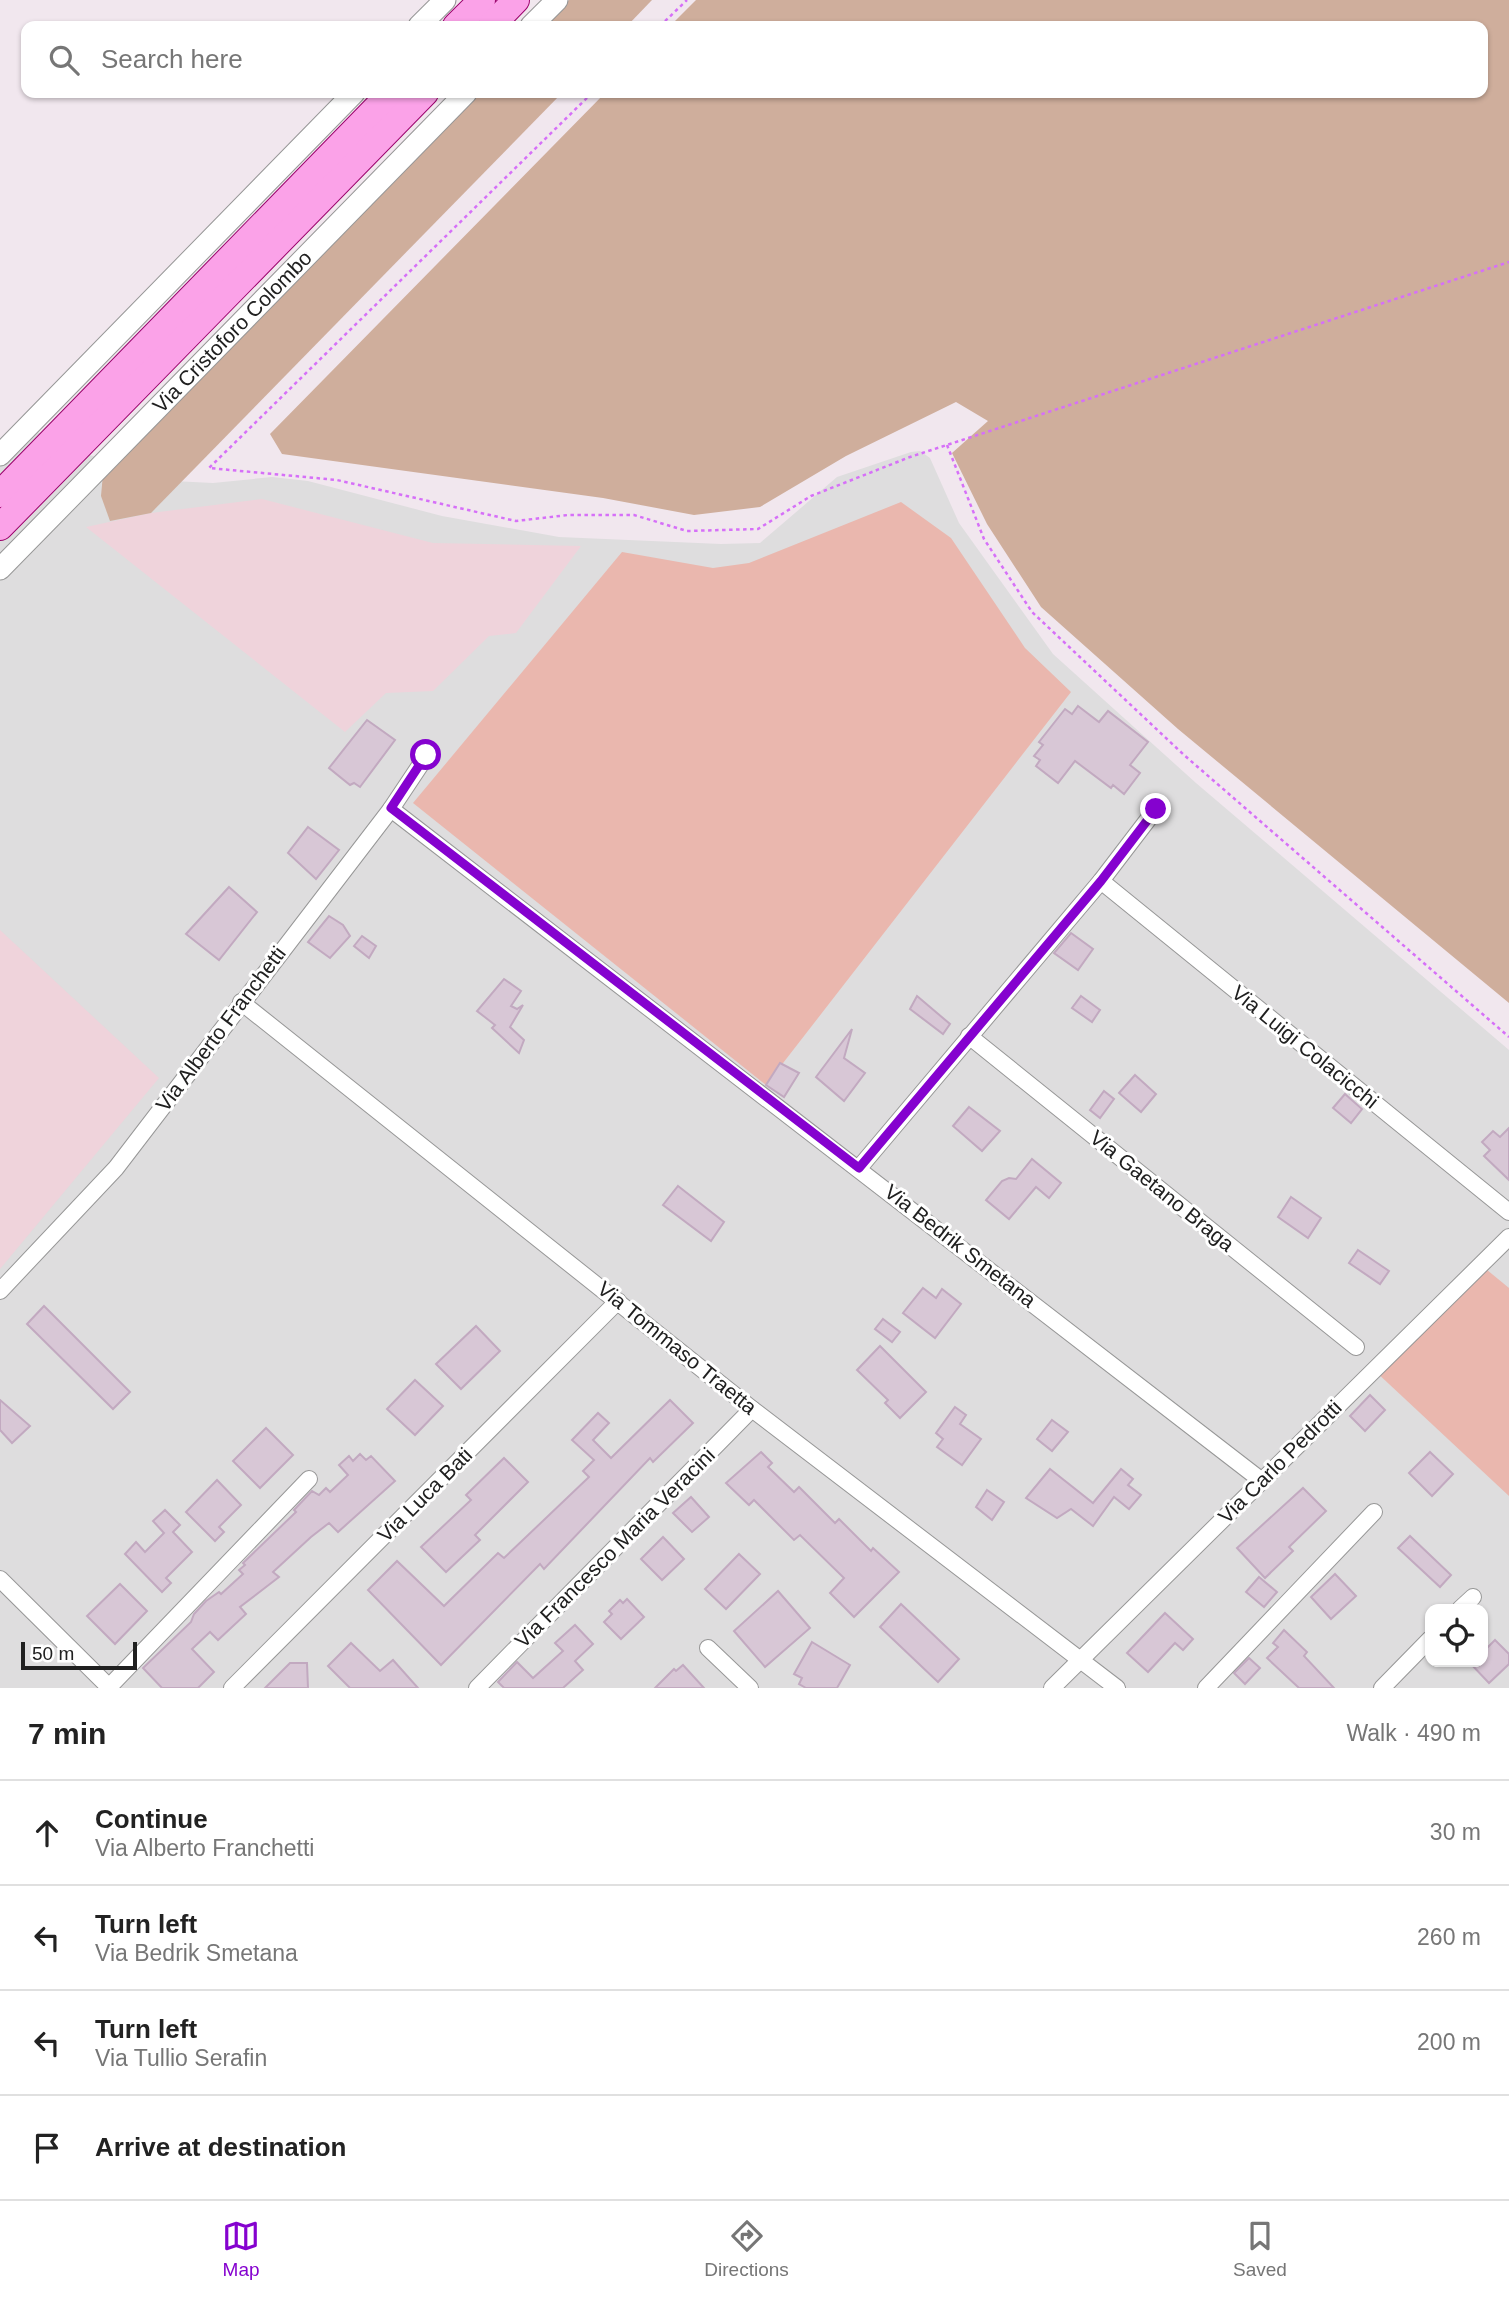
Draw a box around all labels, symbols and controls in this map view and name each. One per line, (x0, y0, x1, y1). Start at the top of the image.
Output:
search box (21, 21, 1488, 98)
icon: search (45, 41, 83, 79)
text: Search here (101, 44, 243, 74)
street label: Via Cristoforo Colombo (148, 246, 316, 417)
route start (410, 739, 441, 770)
route end (1140, 793, 1171, 824)
street label: Via Alberto Franchetti (151, 942, 290, 1116)
street label: Via Luigi Colacicchi (1227, 980, 1383, 1113)
street label: Via Gaetano Braga (1086, 1126, 1239, 1256)
street label: Via Bedrik Smetana (880, 1180, 1041, 1312)
street label: Via Tommaso Traetta (593, 1276, 762, 1419)
street label: Via Carlo Pedrotti (1213, 1395, 1346, 1528)
street label: Via Luca Bati (373, 1443, 476, 1546)
street label: Via Francesco Maria Veracini (510, 1443, 719, 1652)
map controls (1425, 1604, 1488, 1667)
button: locate (1425, 1604, 1488, 1667)
scale bar (21, 1639, 136, 1671)
text: 50 m (32, 1643, 74, 1664)
text: 7 min (28, 1717, 106, 1750)
text: Walk · 490 m (1346, 1720, 1481, 1746)
text: Continue (95, 1804, 208, 1834)
icon: ahead (28, 1814, 66, 1852)
text: 30 m (1430, 1819, 1481, 1845)
text: Via Alberto Franchetti (95, 1835, 314, 1861)
text: Turn left (95, 1909, 197, 1939)
icon: left (28, 1919, 66, 1957)
text: 260 m (1417, 1924, 1481, 1950)
text: Via Bedrik Smetana (95, 1940, 298, 1966)
text: Turn left (95, 2014, 197, 2044)
icon: left (28, 2024, 66, 2062)
text: 200 m (1417, 2029, 1481, 2055)
text: Via Tullio Serafin (95, 2045, 267, 2071)
icon: arrive (28, 2129, 66, 2167)
text: Arrive at destination (95, 2132, 346, 2162)
tab: Map (222, 2217, 260, 2281)
tab: Directions (704, 2217, 789, 2281)
tab: Saved (1233, 2217, 1287, 2281)

